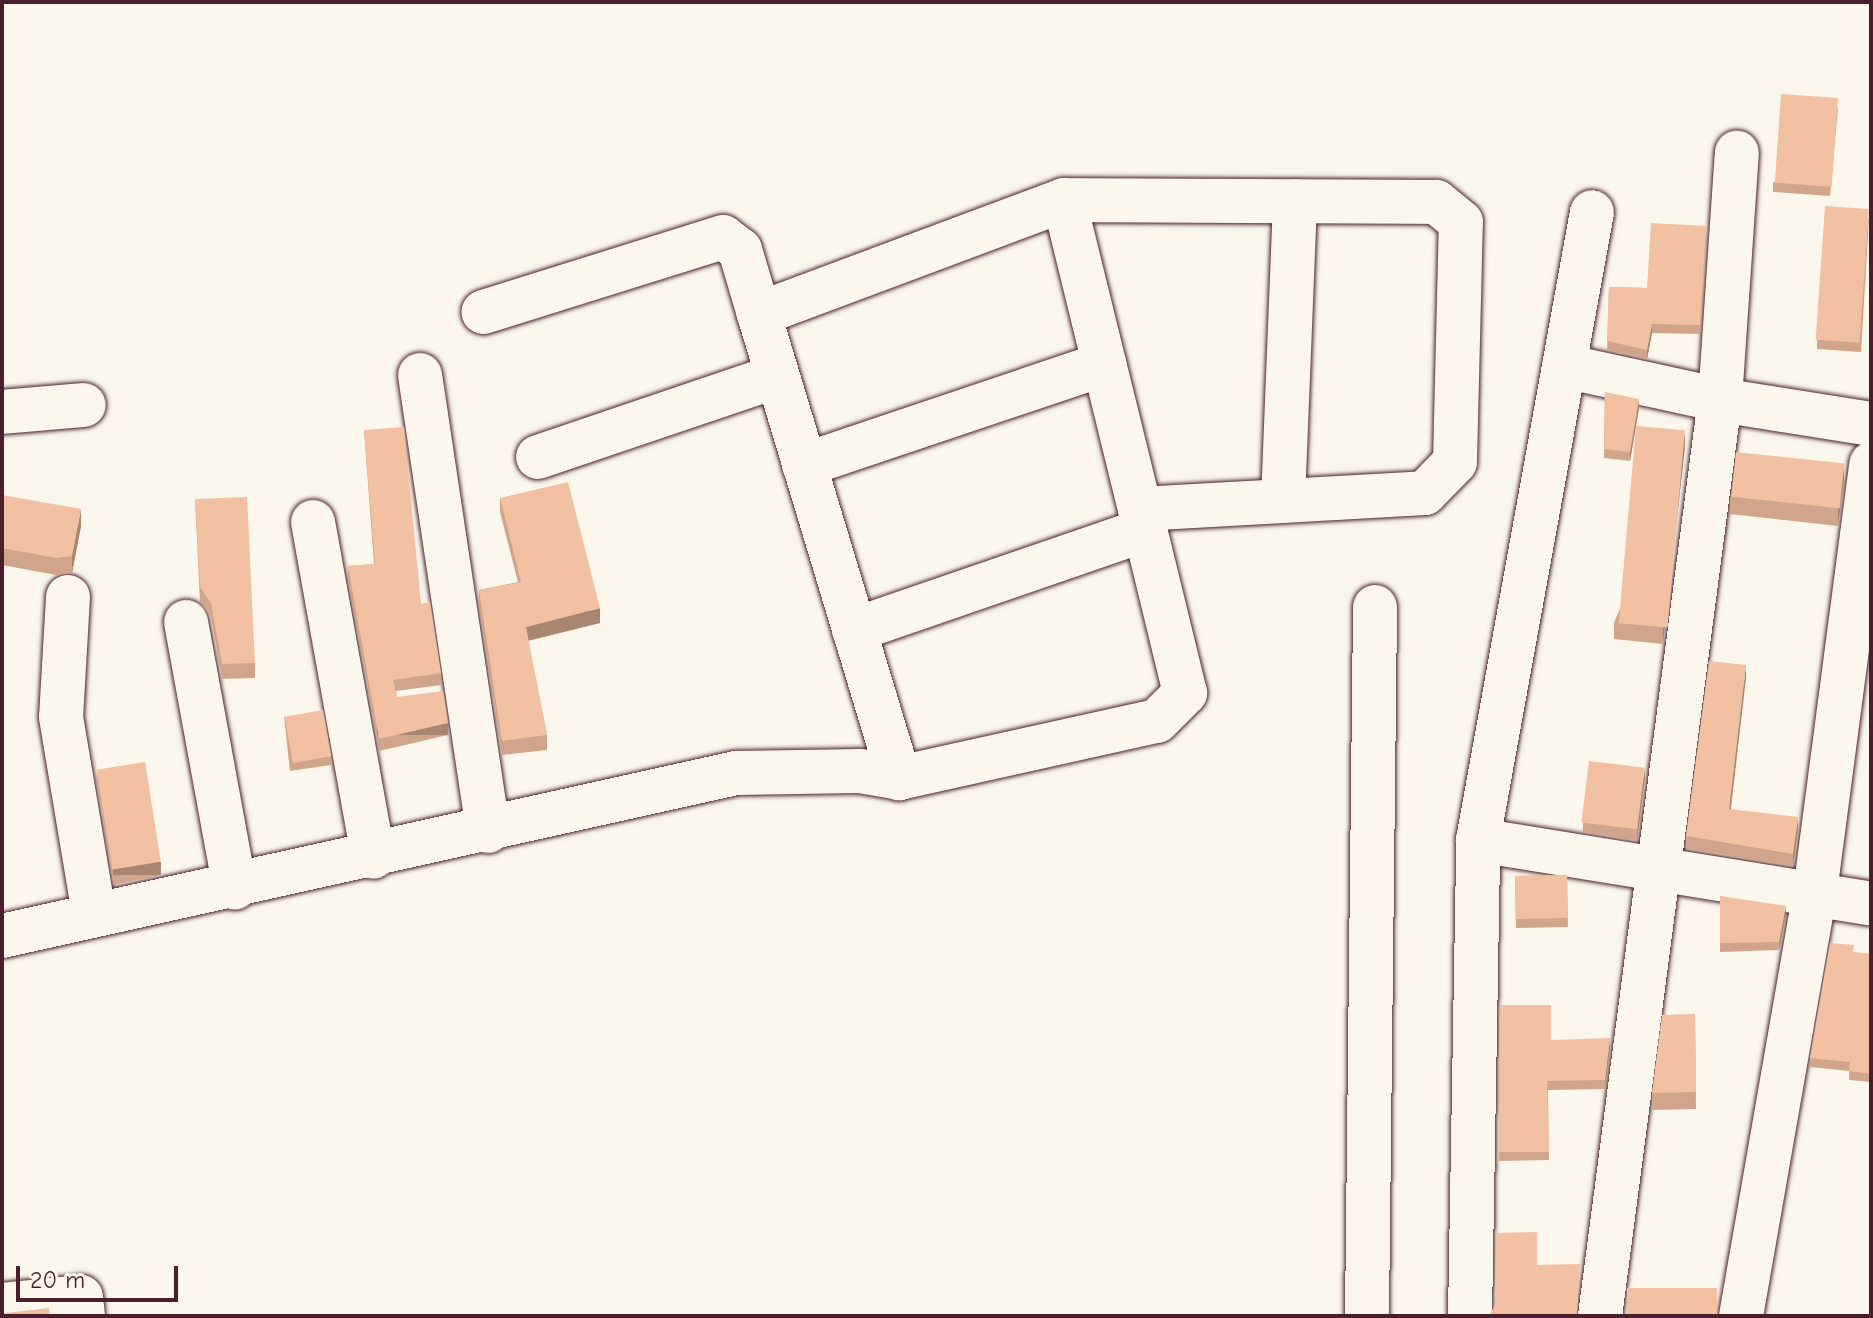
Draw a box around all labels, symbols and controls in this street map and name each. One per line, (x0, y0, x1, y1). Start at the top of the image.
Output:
scale bar (20, 1250, 182, 1300)
text: 20 m (30, 1266, 85, 1294)

